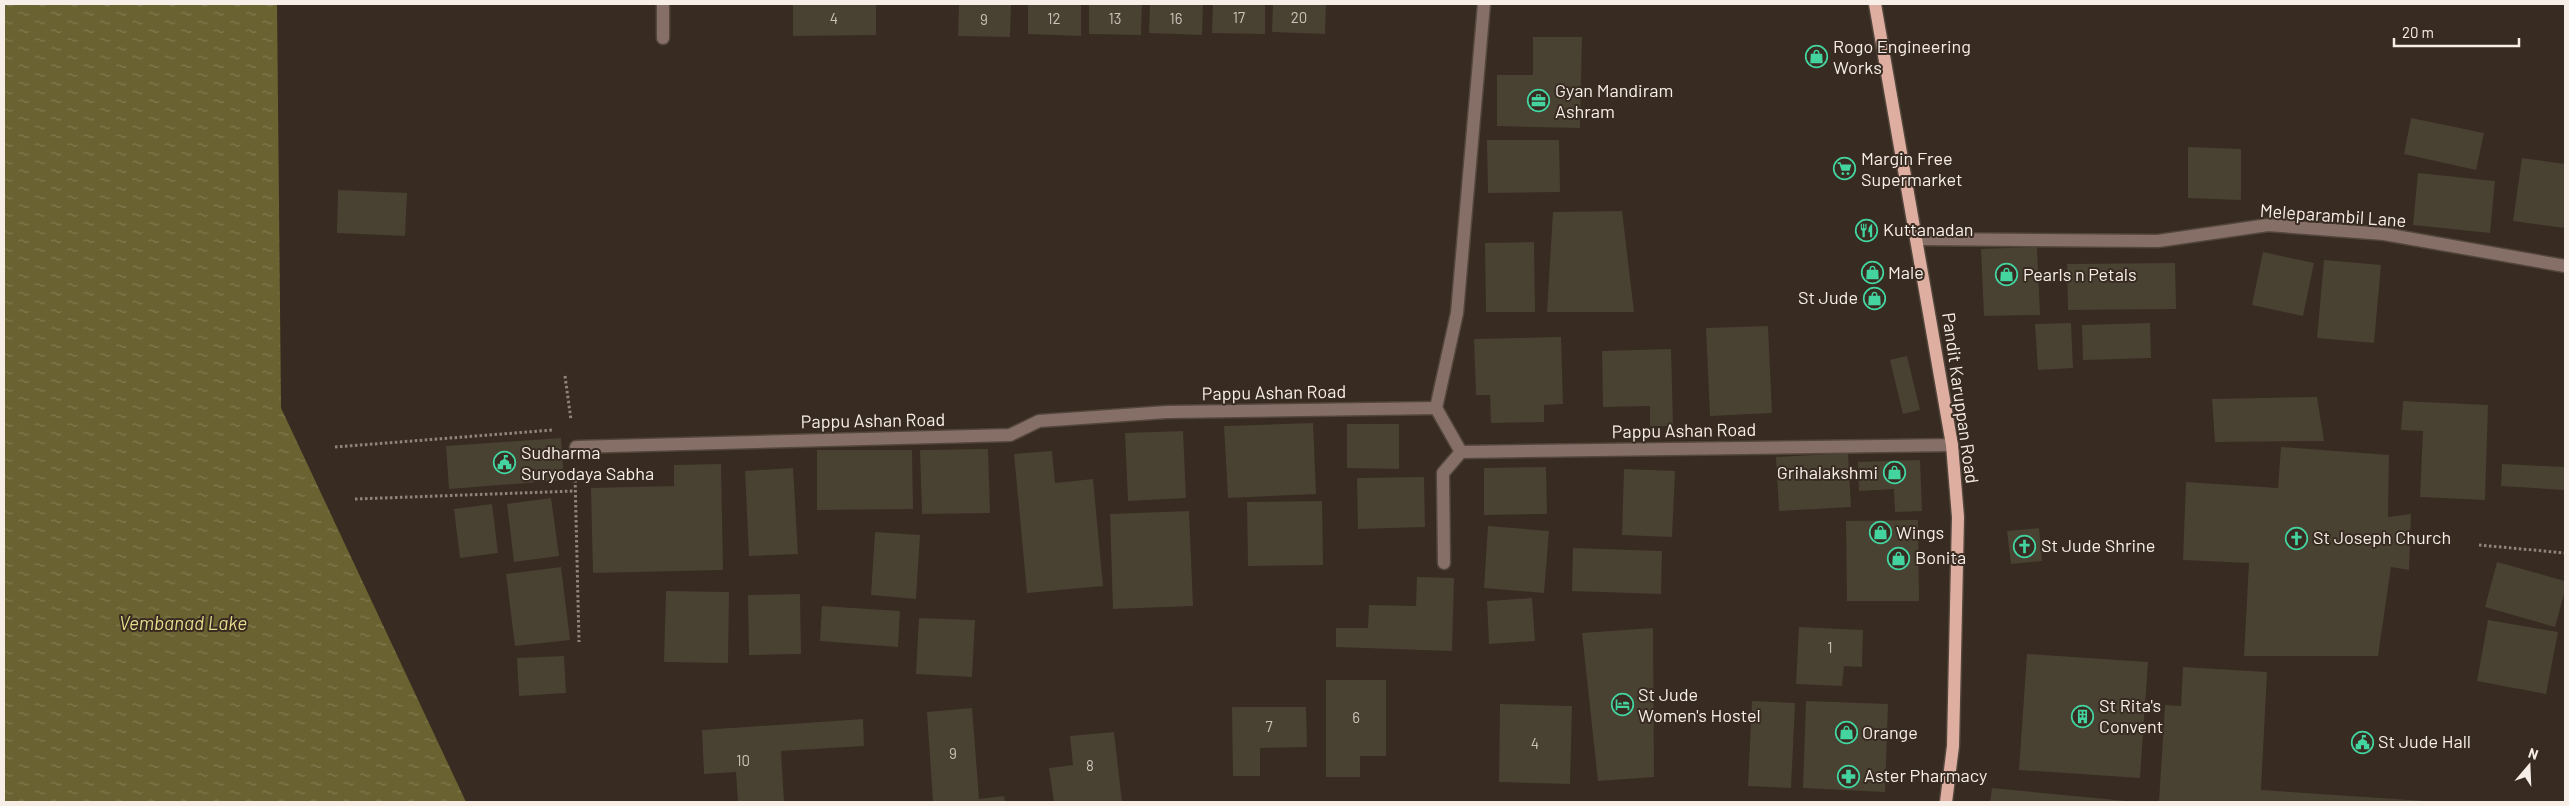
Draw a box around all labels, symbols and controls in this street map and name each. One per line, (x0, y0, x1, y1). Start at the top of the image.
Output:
house number: 17 (1233, 8, 1245, 26)
house number: 20 (1291, 8, 1307, 26)
house number: 4 (830, 9, 838, 27)
house number: 12 (1047, 9, 1061, 27)
house number: 13 (1109, 9, 1121, 27)
house number: 16 (1170, 9, 1182, 27)
house number: 9 (980, 10, 988, 28)
scale bar (2394, 15, 2519, 47)
text: 20 m (2402, 23, 2434, 41)
place label: Rogo Engineering Works (1833, 35, 1971, 78)
shop icon: Rogo Engineering Works (1805, 45, 1829, 69)
place label: Gyan Mandiram Ashram (1555, 79, 1673, 122)
office icon: Gyan Mandiram Ashram (1527, 89, 1551, 113)
place label: Margin Free Supermarket (1861, 147, 1962, 190)
supermarket icon: Margin Free Supermarket (1833, 157, 1857, 181)
street label: Meleparambil Lane (2259, 199, 2407, 231)
restaurant icon: Kuttanadan (1855, 218, 1879, 242)
place label: Kuttanadan (1883, 218, 1974, 240)
shop icon: Male (1860, 261, 1884, 285)
place label: Male (1888, 261, 1924, 283)
shop icon: Pearls n Petals (1995, 263, 2019, 287)
place label: Pearls n Petals (2023, 263, 2137, 285)
place label: St Jude (1798, 286, 1858, 308)
shop icon: St Jude (1862, 286, 1886, 310)
street label: Pandit Karuppan Road (1938, 311, 1984, 485)
street label: Pappu Ashan Road (1202, 380, 1346, 404)
street label: Pappu Ashan Road (801, 408, 945, 432)
street label: Pappu Ashan Road (1612, 418, 1756, 442)
place label: Sudharma Suryodaya Sabha (521, 441, 654, 484)
public building icon: Sudharma Suryodaya Sabha (493, 451, 517, 475)
place label: Grihalakshmi (1777, 461, 1878, 483)
shop icon: Grihalakshmi (1882, 461, 1906, 485)
shop icon: Wings (1868, 521, 1892, 545)
place label: Wings (1896, 521, 1944, 543)
church icon: St Joseph Church (2285, 526, 2309, 550)
place label: St Joseph Church (2313, 526, 2451, 548)
church icon: St Jude Shrine (2013, 534, 2037, 558)
place label: St Jude Shrine (2041, 534, 2155, 556)
shop icon: Bonita (1887, 546, 1911, 570)
place label: Bonita (1915, 546, 1966, 568)
water label: Vembanad Lake (119, 611, 247, 634)
house number: 1 (1827, 638, 1833, 656)
place label: St Jude Women's Hostel (1638, 683, 1761, 726)
hotel icon: St Jude Women's Hostel (1610, 693, 1634, 717)
place label: St Rita's Convent (2099, 694, 2163, 737)
building icon: St Rita's Convent (2071, 704, 2095, 728)
house number: 6 (1352, 708, 1360, 726)
house number: 7 (1265, 717, 1273, 735)
shop icon: Orange (1834, 721, 1858, 745)
place label: Orange (1862, 721, 1918, 743)
public building icon: St Jude Hall (2350, 730, 2374, 754)
place label: St Jude Hall (2378, 730, 2471, 752)
house number: 4 (1531, 734, 1539, 752)
north arrow (2504, 741, 2554, 791)
house number: 9 (949, 744, 957, 762)
text: N (2526, 744, 2541, 763)
house number: 10 (736, 751, 750, 769)
house number: 8 (1086, 756, 1094, 774)
pharmacy icon: Aster Pharmacy (1836, 764, 1860, 788)
place label: Aster Pharmacy (1864, 764, 1987, 786)

